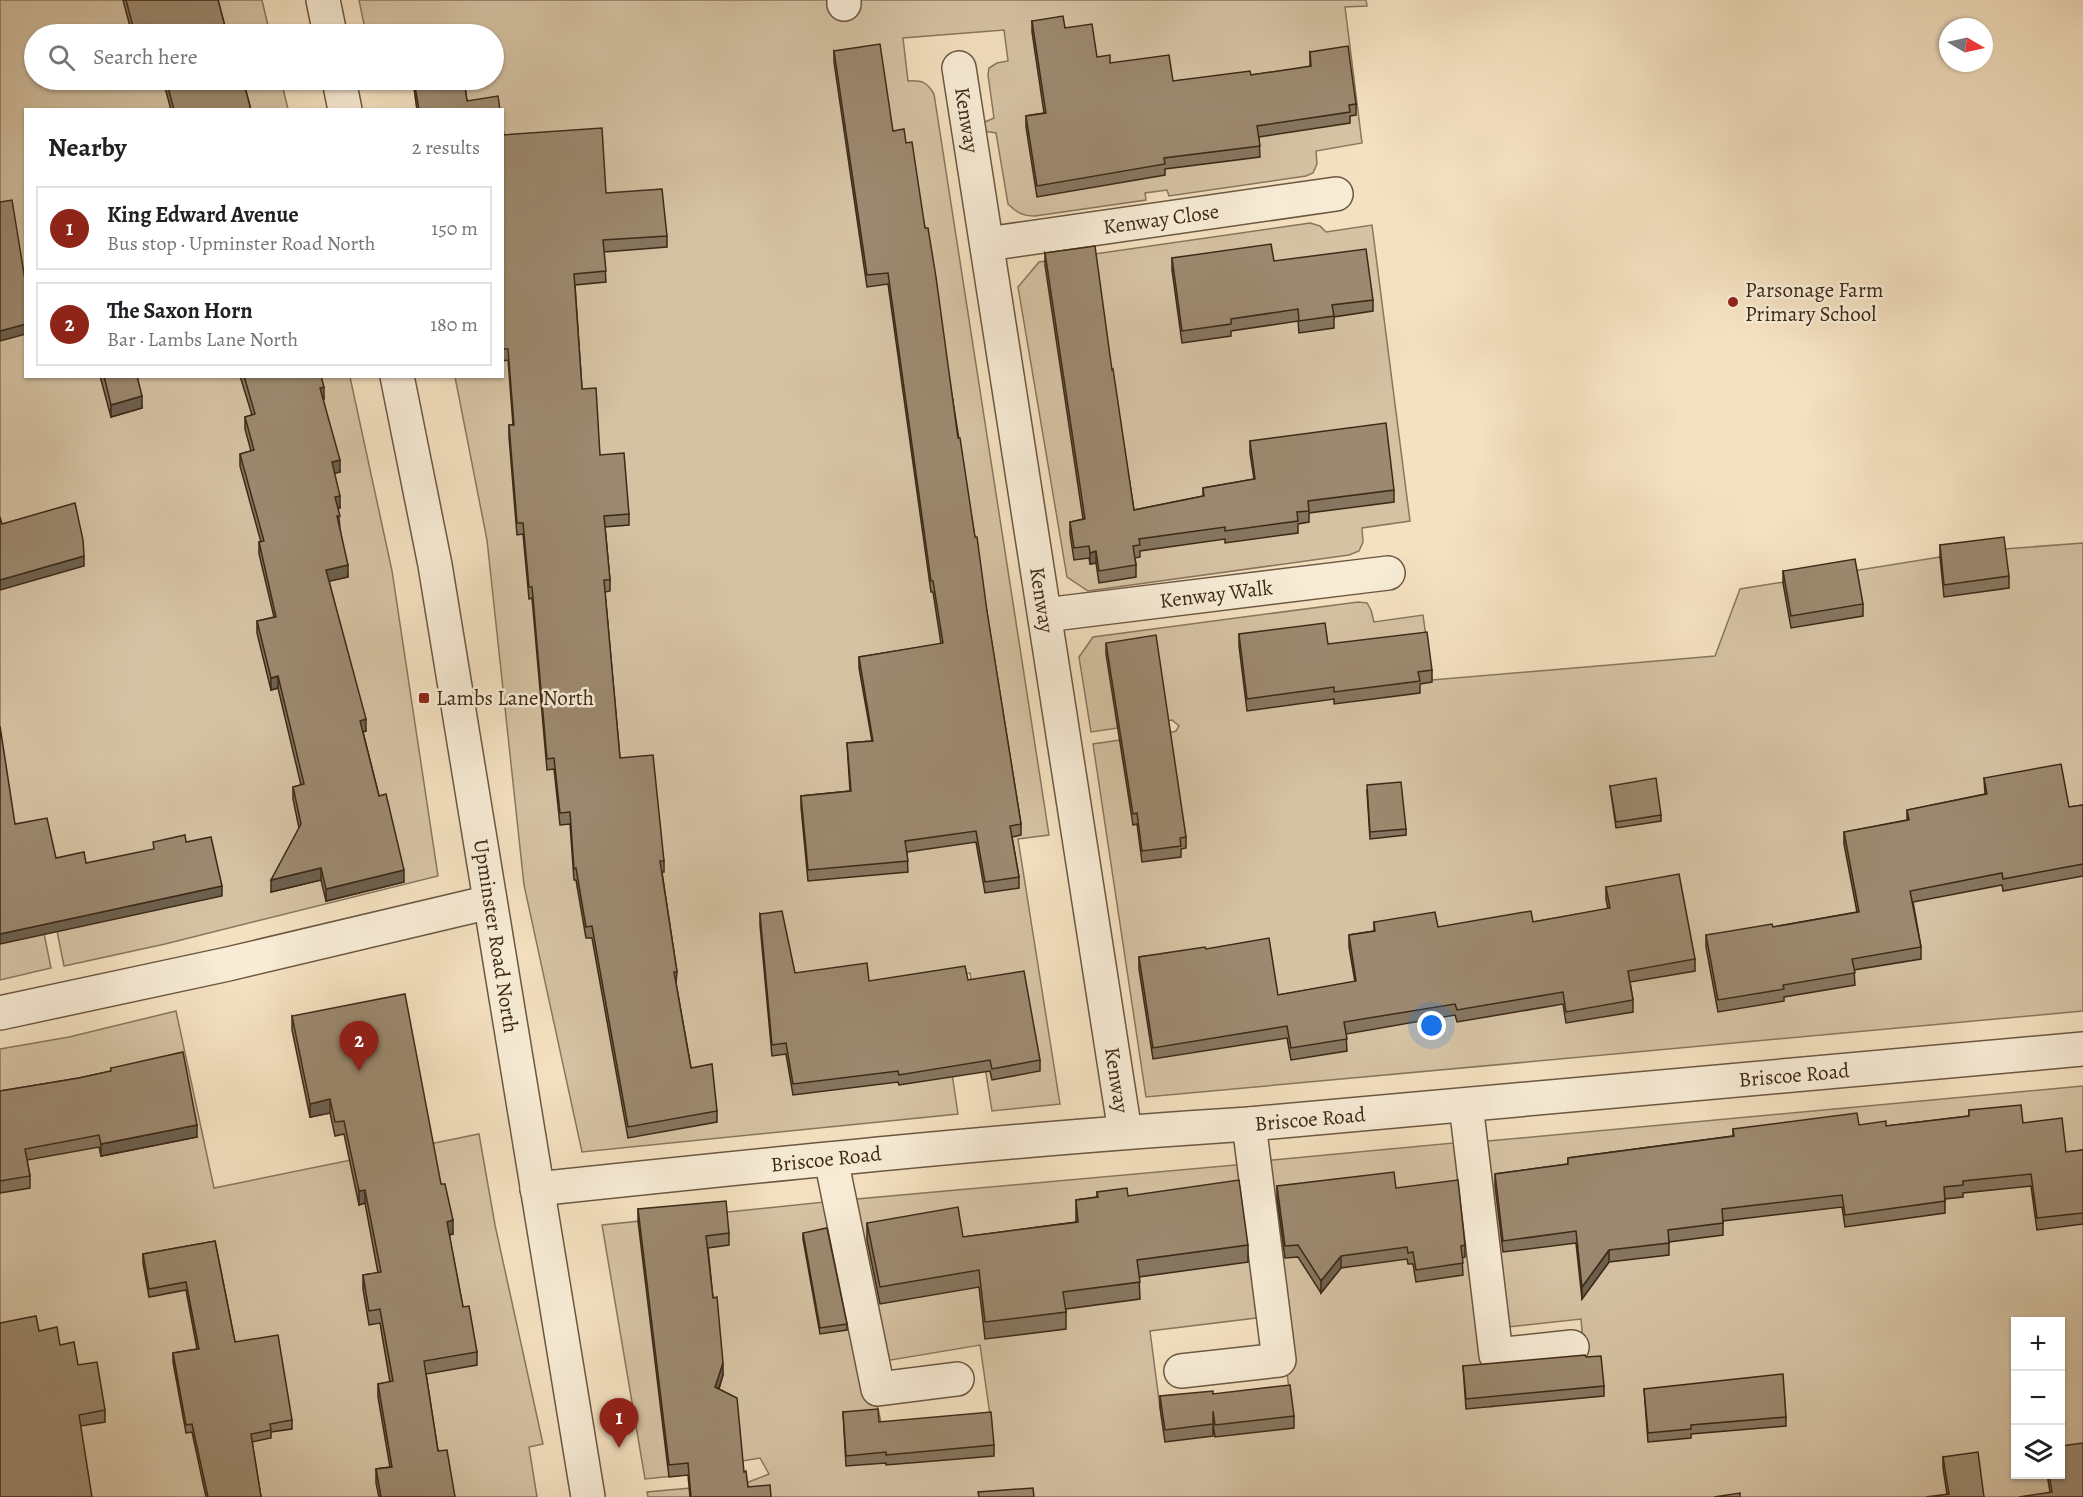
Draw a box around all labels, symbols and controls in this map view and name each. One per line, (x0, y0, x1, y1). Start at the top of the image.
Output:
north arrow (1939, 18, 1993, 72)
search box (24, 24, 504, 90)
icon: search (45, 41, 78, 74)
text: Search here (93, 42, 198, 72)
street label: Kenway (948, 85, 986, 156)
text: Nearby (48, 130, 127, 165)
text: 2 results (412, 134, 480, 161)
street label: Kenway Close (1101, 197, 1221, 241)
text: King Edward Avenue (107, 200, 299, 230)
text: 1 (66, 215, 73, 242)
text: 150 m (431, 215, 478, 242)
text: Bus stop · Upminster Road North (107, 230, 376, 257)
place label: Parsonage Farm Primary School (1745, 276, 1883, 328)
marker: Parsonage Farm Primary School (1726, 295, 1740, 309)
text: The Saxon Horn (107, 296, 253, 326)
text: 2 (65, 311, 74, 338)
text: 180 m (430, 311, 478, 338)
text: Bar · Lambs Lane North (107, 326, 298, 353)
street label: Kenway (1023, 565, 1061, 636)
street label: Kenway Walk (1158, 573, 1275, 615)
place label: Lambs Lane North (436, 684, 594, 712)
marker: Lambs Lane North (417, 691, 431, 705)
street label: Upminster Road North (467, 837, 525, 1035)
your location (1417, 1011, 1446, 1040)
pin: 2 (340, 1022, 378, 1071)
street label: Kenway (1098, 1045, 1136, 1116)
street label: Briscoe Road (1737, 1056, 1851, 1094)
street label: Briscoe Road (1253, 1100, 1367, 1138)
street label: Briscoe Road (769, 1139, 883, 1179)
map controls (2011, 1317, 2065, 1479)
button: + (2011, 1317, 2065, 1371)
button: − (2011, 1371, 2065, 1425)
pin: 1 (600, 1398, 638, 1448)
button: layers (2011, 1425, 2065, 1479)

